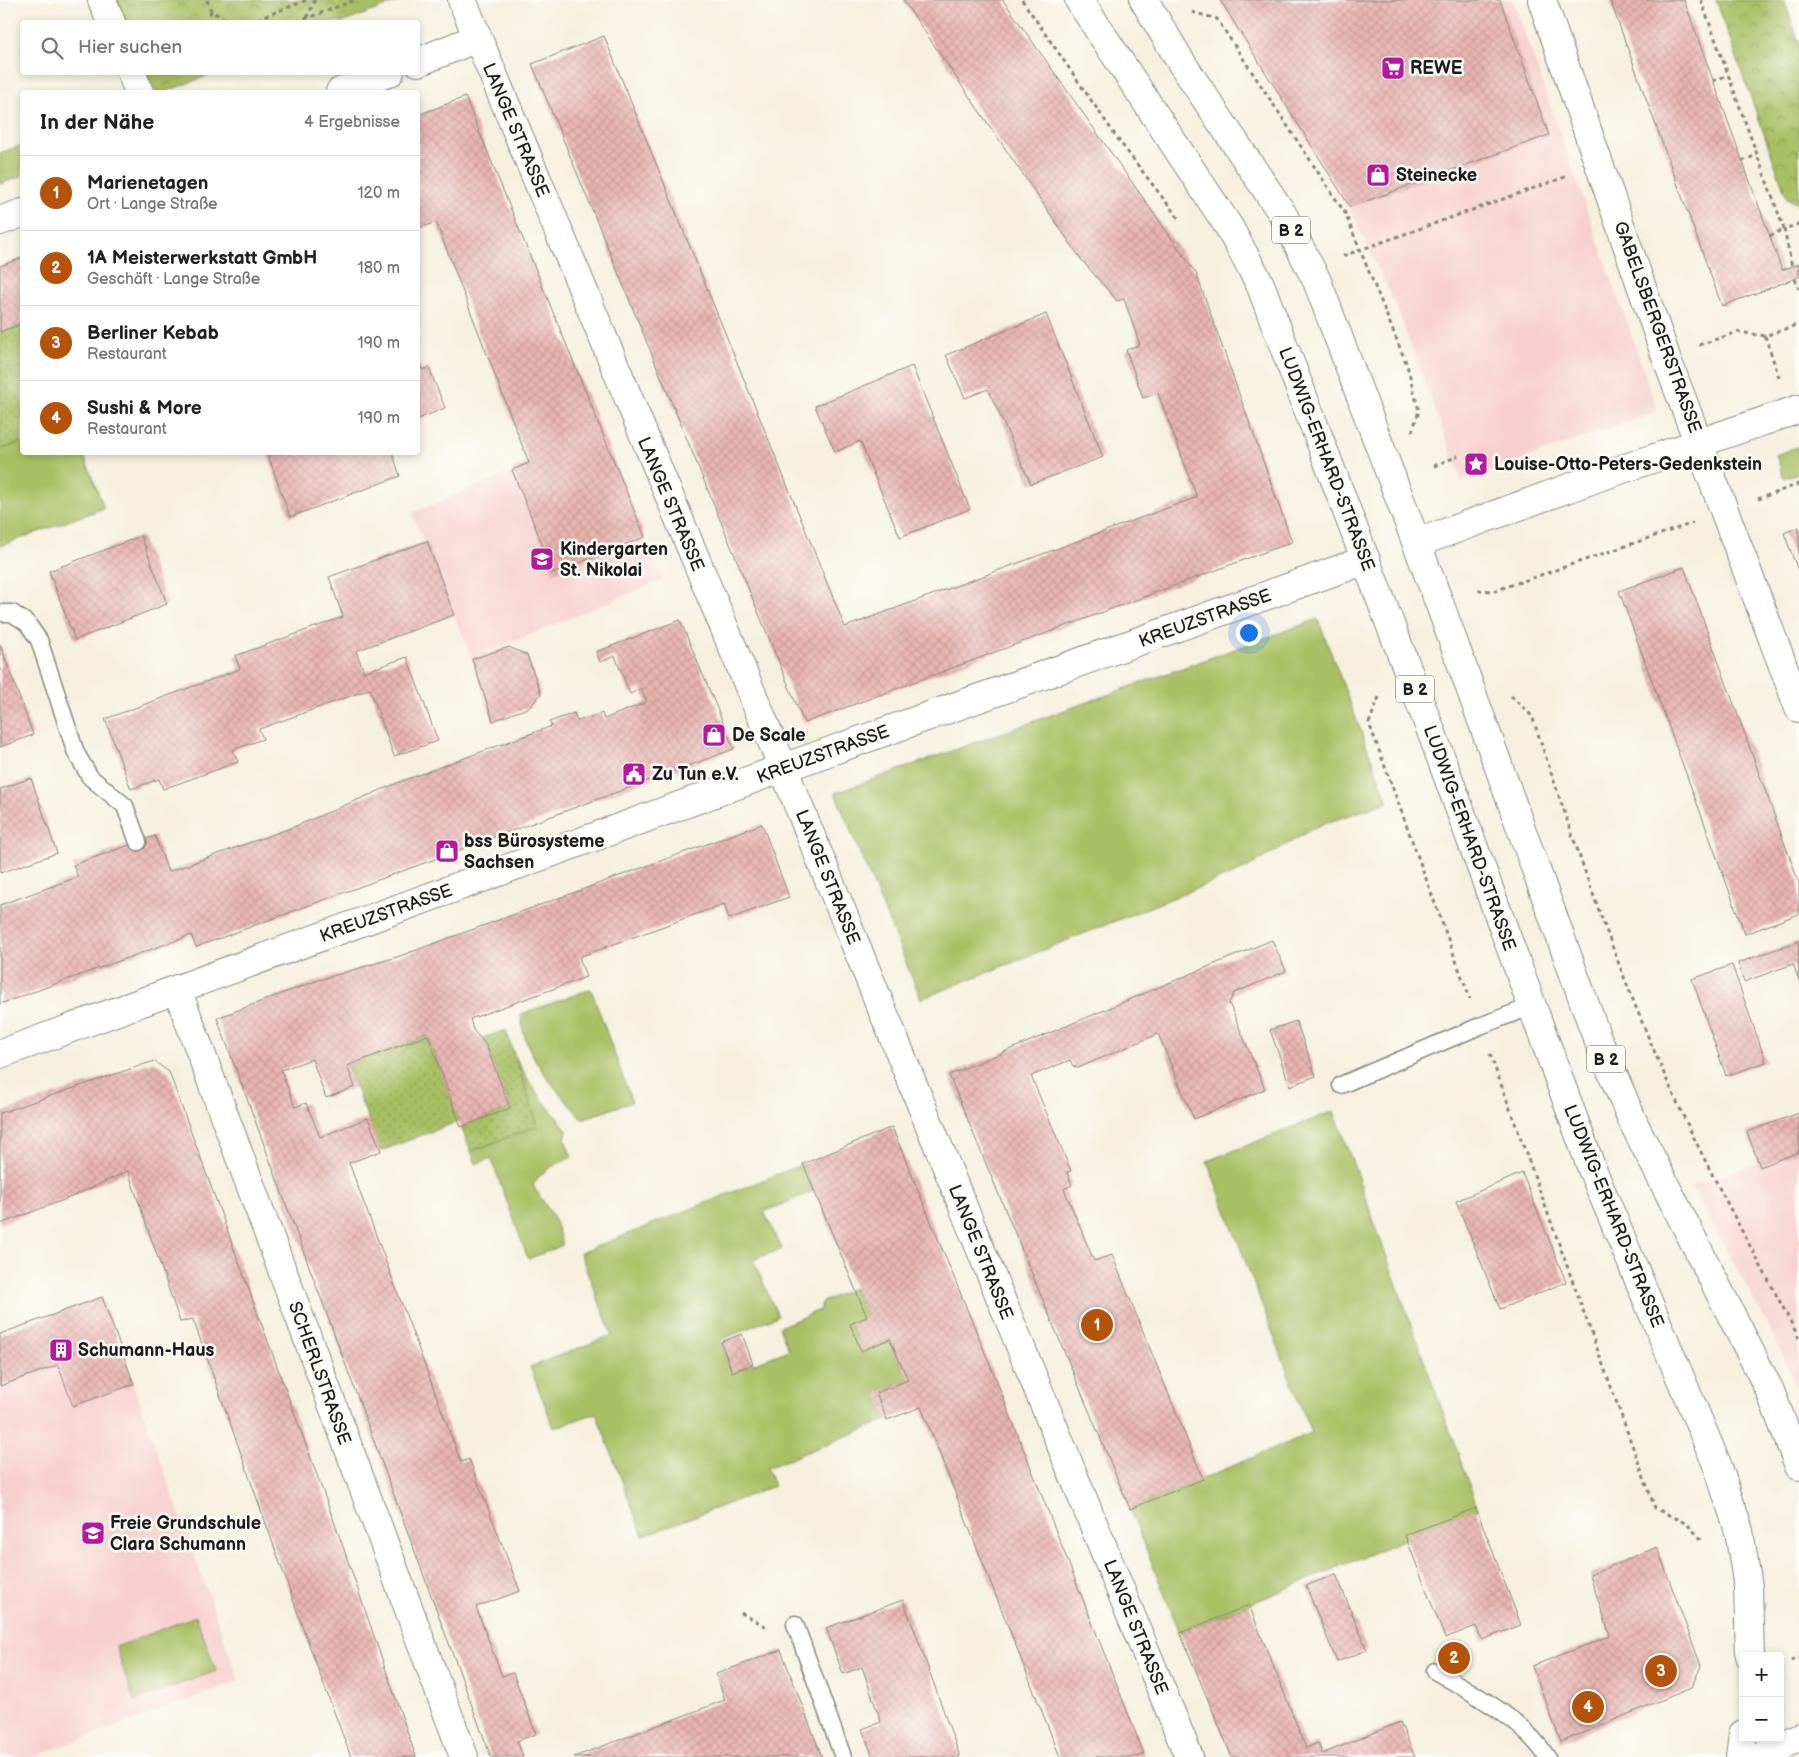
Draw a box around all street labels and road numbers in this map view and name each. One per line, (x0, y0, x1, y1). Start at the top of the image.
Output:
street label: LANGE STRASSE (478, 60, 553, 200)
road number: B 2 (1272, 216, 1310, 244)
street label: GABELSBERGERSTRASSE (1609, 219, 1706, 436)
street label: LUDWIG-ERHARD-STRASSE (1274, 344, 1379, 574)
street label: LANGE STRASSE (633, 434, 708, 574)
street label: KREUZSTRASSE (1136, 585, 1274, 652)
road number: B 2 (1396, 676, 1434, 702)
street label: KREUZSTRASSE (754, 721, 892, 788)
street label: LUDWIG-ERHARD-STRASSE (1419, 723, 1520, 954)
street label: LANGE STRASSE (791, 807, 864, 948)
street label: KREUZSTRASSE (317, 880, 455, 947)
road number: B 2 (1587, 1046, 1625, 1072)
street label: LUDWIG-ERHARD-STRASSE (1559, 1102, 1668, 1331)
street label: LANGE STRASSE (944, 1182, 1017, 1323)
street label: SCHERLSTRASSE (284, 1299, 355, 1448)
street label: LANGE STRASSE (1099, 1557, 1172, 1698)

